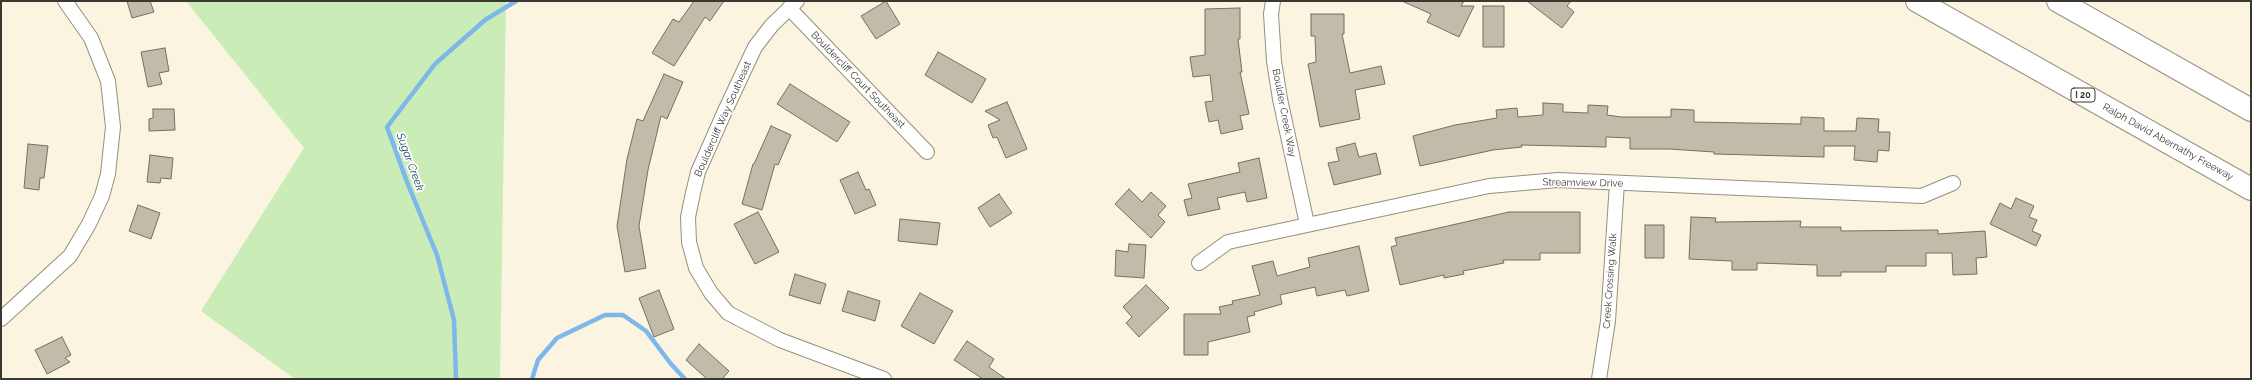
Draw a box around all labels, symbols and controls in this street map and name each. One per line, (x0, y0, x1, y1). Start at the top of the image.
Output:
street label: Bouldercliff Court Southeast (808, 29, 908, 131)
street label: Bouldercliff Way Southeast (692, 59, 754, 179)
street label: Boulder Creek Way (1270, 68, 1298, 158)
road number: I 20 (2071, 88, 2095, 102)
street label: Ralph David Abernathy Freeway (2101, 101, 2235, 183)
water label: Sugar Creek (393, 131, 427, 193)
street label: Streamview Drive (1542, 176, 1624, 190)
street label: Creek Crossing Walk (1601, 233, 1619, 329)

